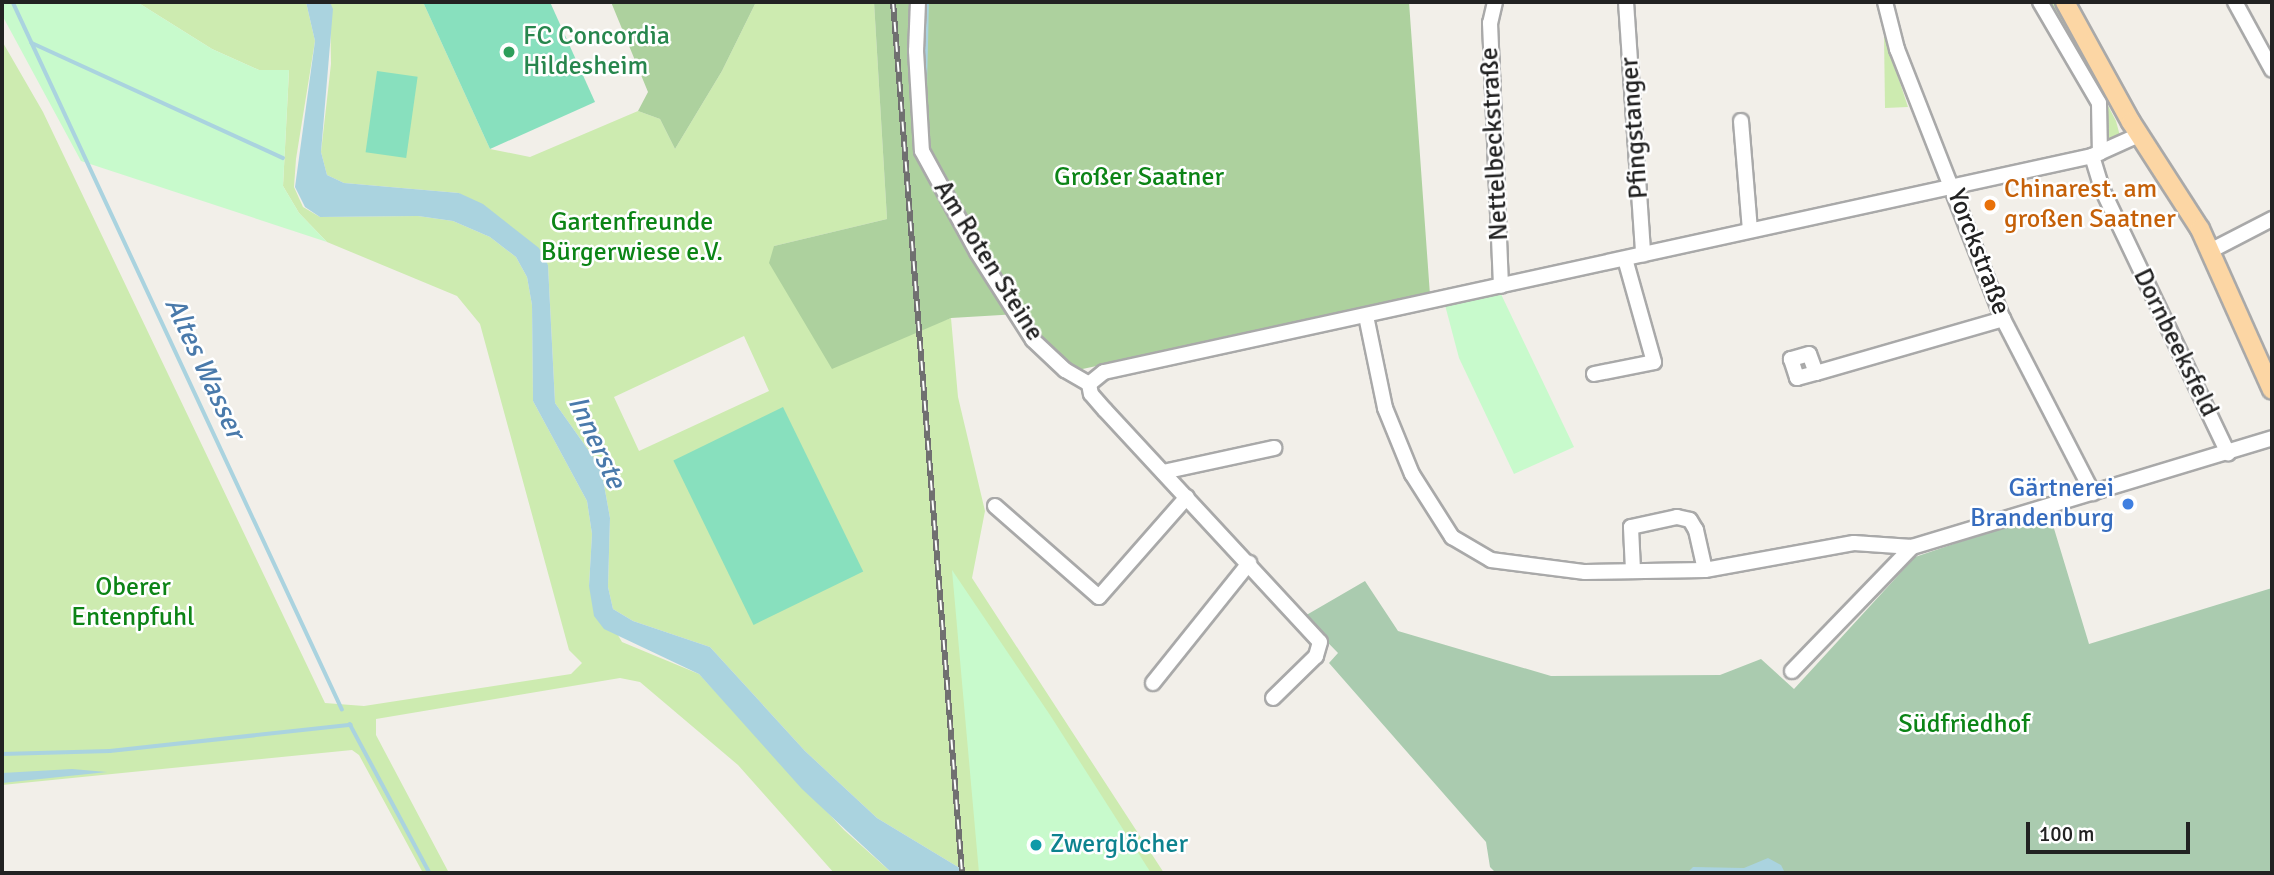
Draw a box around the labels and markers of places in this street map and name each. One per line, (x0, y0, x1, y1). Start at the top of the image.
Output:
place label: FC Concordia Hildesheim (523, 21, 670, 82)
marker: FC Concordia Hildesheim (501, 44, 517, 60)
place label: Chinarest. am großen Saatner (2004, 174, 2176, 235)
marker: Chinarest. am großen Saatner (1982, 197, 1998, 213)
place label: Gärtnerei Brandenburg (1970, 473, 2114, 534)
marker: Gärtnerei Brandenburg (2120, 496, 2136, 512)
place label: Zwerglöcher (1050, 829, 1188, 861)
marker: Zwerglöcher (1028, 837, 1044, 853)

